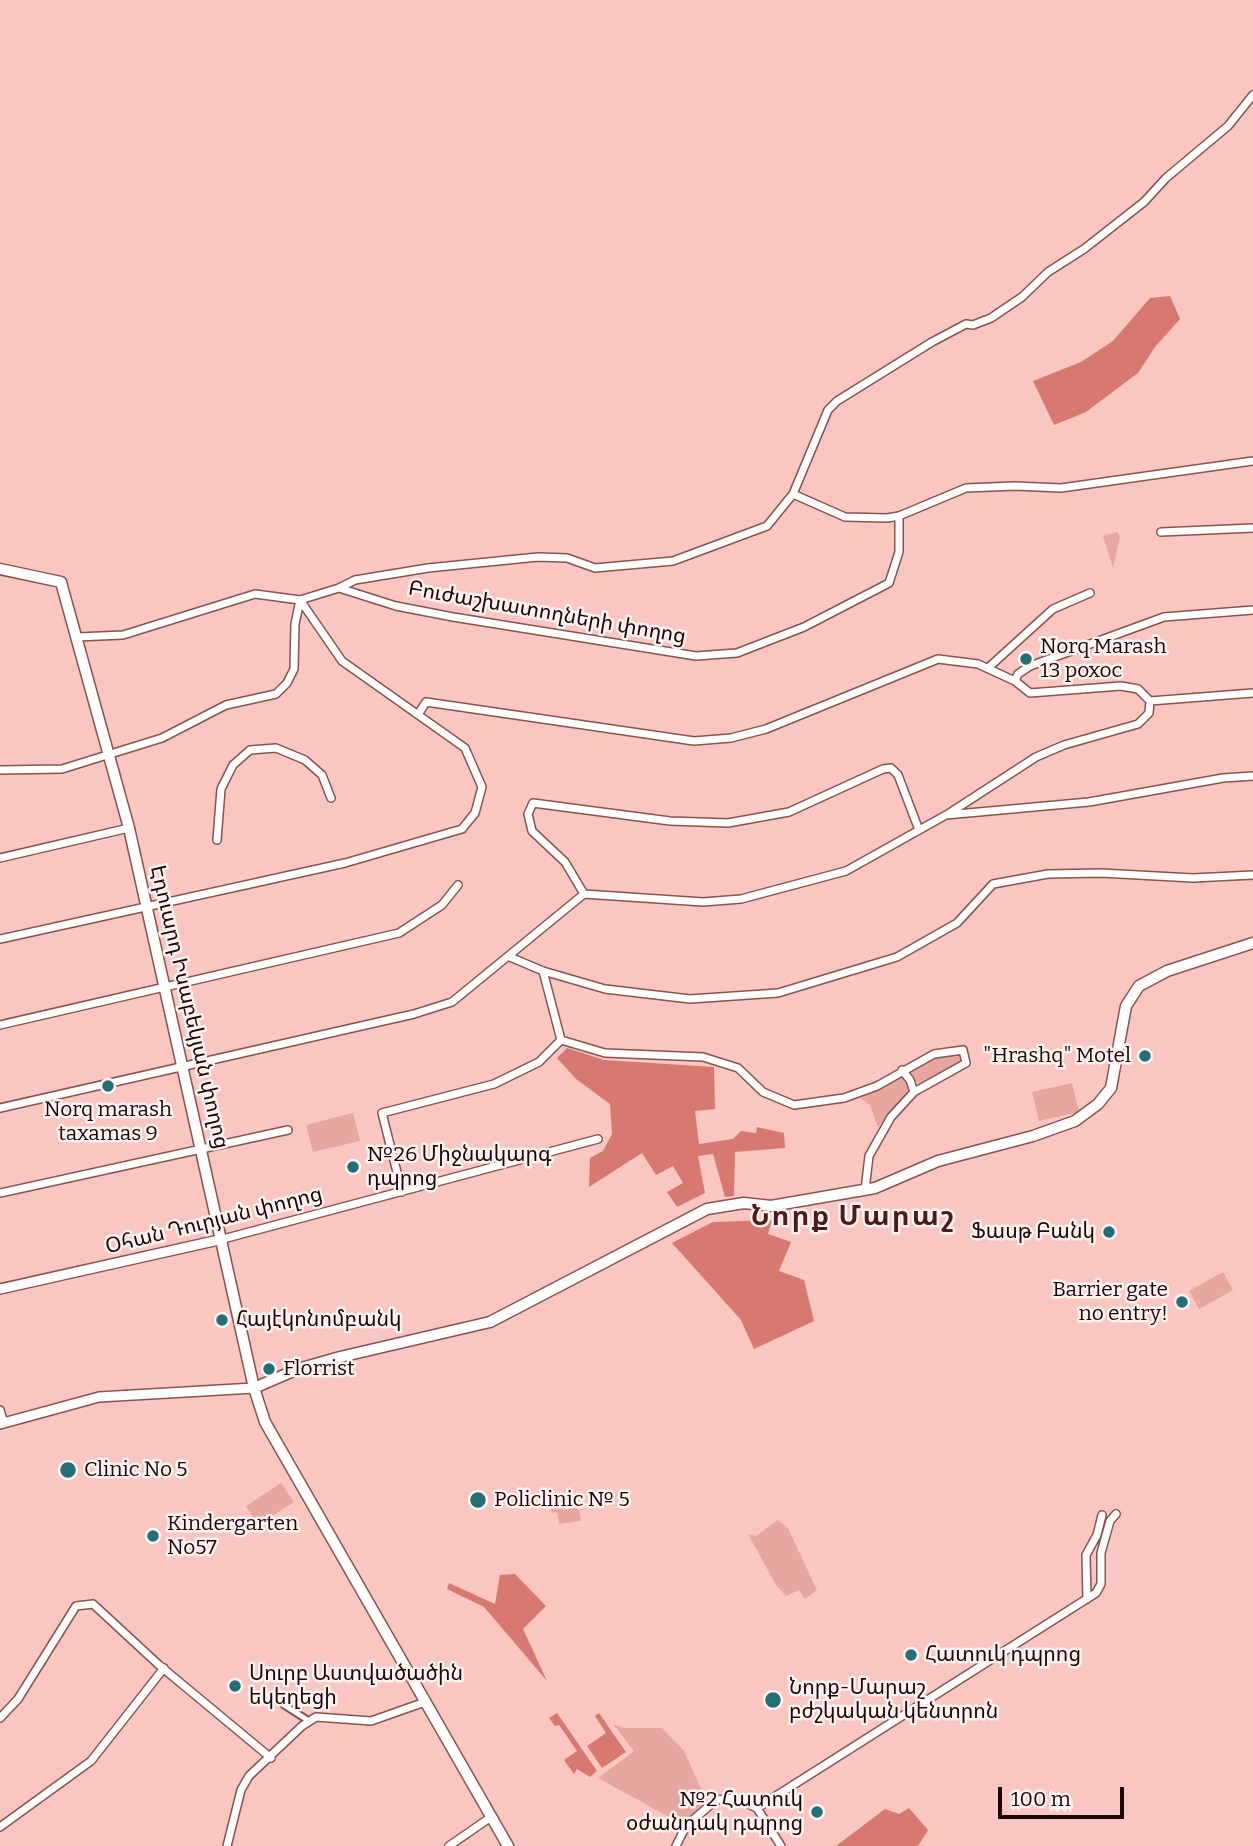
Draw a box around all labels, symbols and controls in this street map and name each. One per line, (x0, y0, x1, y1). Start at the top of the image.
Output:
street label: Բուժաշխատողների փողոց (406, 576, 688, 650)
place label: Norq Marash 13 poxoc (1040, 634, 1167, 684)
marker: Norq Marash 13 poxoc (1018, 651, 1034, 667)
street label: Էդուարդ Իսաբեկյան փողոց (144, 863, 234, 1151)
place label: "Hrashq" Motel (983, 1043, 1131, 1069)
marker: "Hrashq" Motel (1137, 1048, 1153, 1064)
marker: Norq marash taxamas 9 (100, 1078, 116, 1094)
place label: Norq marash taxamas 9 (44, 1097, 172, 1147)
place label: №26 Միջնակարգ դպրոց (367, 1142, 551, 1192)
marker: №26 Միջնակարգ դպրոց (345, 1159, 361, 1175)
street label: Օհան Դուրյան փողոց (103, 1182, 325, 1260)
district label: Նորք Մարաշ (752, 1200, 954, 1234)
place label: Ֆասթ Բանկ (971, 1219, 1095, 1245)
marker: Ֆասթ Բանկ (1101, 1224, 1117, 1240)
place label: Barrier gate no entry! (1052, 1277, 1168, 1327)
marker: Barrier gate no entry! (1174, 1294, 1190, 1310)
place label: Հայէկոնոմբանկ (236, 1307, 402, 1333)
marker: Հայէկոնոմբանկ (214, 1312, 230, 1328)
place label: Florrist (283, 1356, 355, 1382)
marker: Florrist (261, 1361, 277, 1377)
place label: Clinic No 5 (84, 1457, 188, 1483)
marker: Clinic No 5 (58, 1460, 78, 1480)
place label: Policlinic № 5 (494, 1487, 630, 1513)
marker: Policlinic № 5 (468, 1490, 488, 1510)
place label: Kindergarten No57 (167, 1511, 298, 1561)
marker: Kindergarten No57 (145, 1528, 161, 1544)
place label: Հատուկ դպրոց (925, 1642, 1081, 1668)
marker: Հատուկ դպրոց (903, 1647, 919, 1663)
place label: Սուրբ Աստվածածին եկեղեցի (249, 1661, 463, 1711)
place label: Նորք-Մարաշ բժշկական կենտրոն (789, 1675, 998, 1725)
marker: Սուրբ Աստվածածին եկեղեցի (227, 1678, 243, 1694)
marker: Նորք-Մարաշ բժշկական կենտրոն (763, 1690, 783, 1710)
scale bar (1001, 1772, 1127, 1816)
text: 100 m (1011, 1786, 1071, 1812)
place label: №2 Հատուկ օժանդակ դպրոց (626, 1787, 803, 1837)
marker: №2 Հատուկ օժանդակ դպրոց (809, 1804, 825, 1820)

